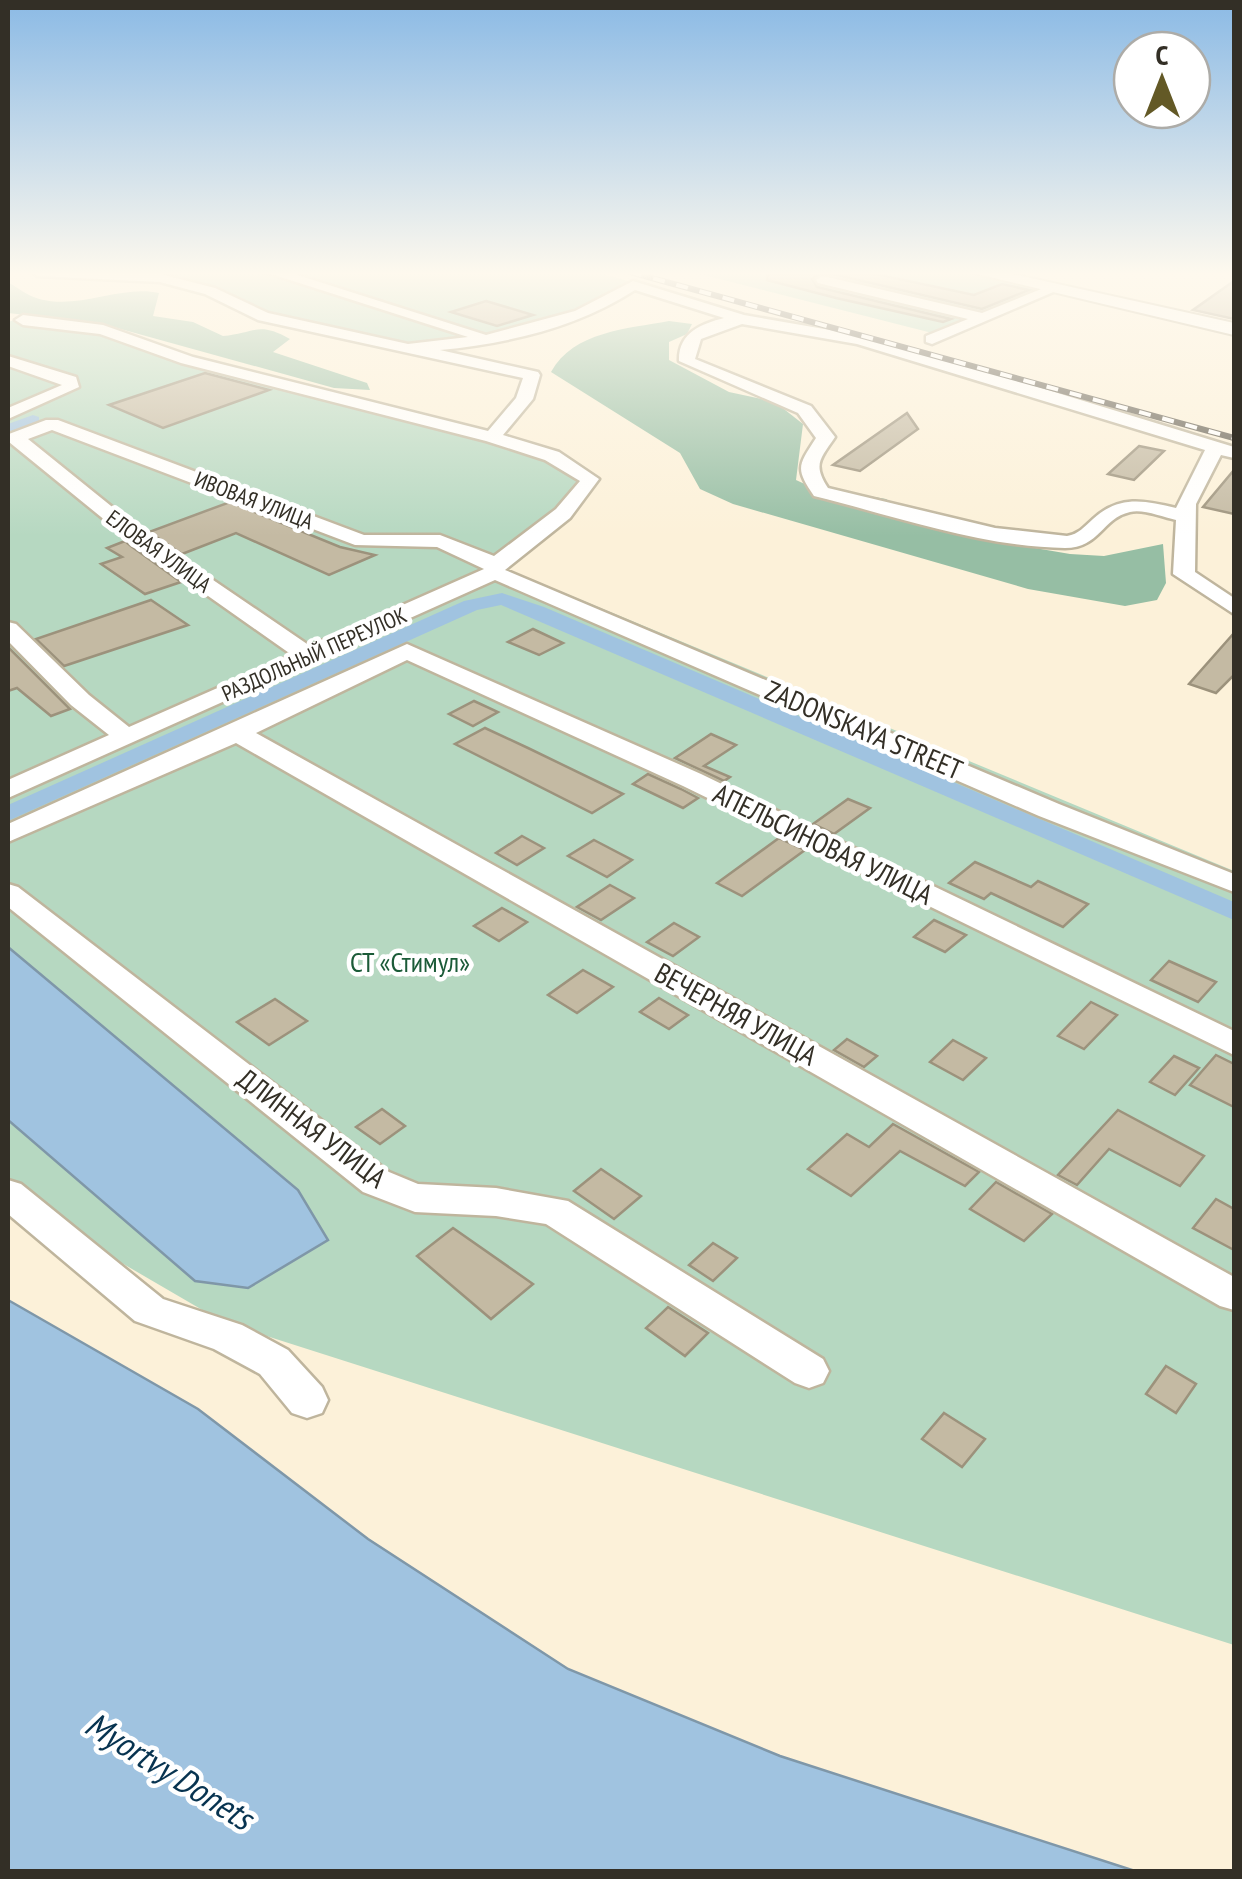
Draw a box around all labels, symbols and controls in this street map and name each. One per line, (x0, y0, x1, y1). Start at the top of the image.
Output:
north arrow (1112, 30, 1212, 130)
text: С (1156, 36, 1169, 73)
street label: ИВОВАЯ УЛИЦА (191, 465, 318, 536)
street label: ЕЛОВАЯ УЛИЦА (101, 504, 217, 599)
street label: РАЗДОЛЬНЫЙ ПЕРЕУЛОК (217, 601, 411, 707)
street label: ZADONSKAYA STREET (760, 671, 969, 788)
street label: АПЕЛЬСИНОВАЯ УЛИЦА (707, 774, 940, 913)
park label: СТ «Стимул» (350, 943, 470, 980)
street label: ВЕЧЕРНЯЯ УЛИЦА (649, 954, 825, 1074)
street label: ДЛИННАЯ УЛИЦА (231, 1060, 395, 1196)
water label: Myortvy Donets (77, 1701, 264, 1841)

